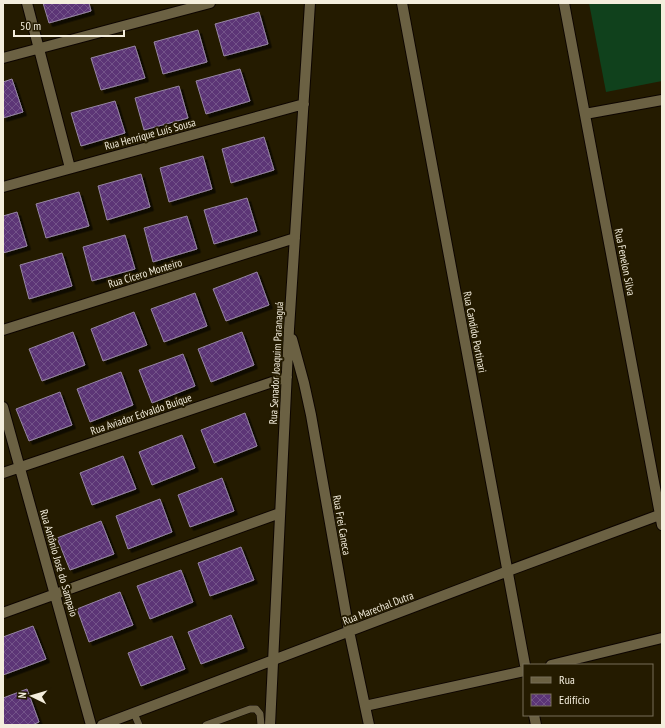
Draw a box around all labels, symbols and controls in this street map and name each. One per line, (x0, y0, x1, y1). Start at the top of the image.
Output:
scale bar (14, 12, 124, 38)
text: 50 m (20, 18, 41, 33)
street label: Rua Henrique Luís Sousa (103, 115, 197, 153)
street label: Rua Fenelon Silva (612, 227, 638, 297)
street label: Rua Cícero Monteiro (106, 255, 184, 291)
street label: Rua Candido Portinari (460, 290, 490, 374)
street label: Rua Senador Joaquim Paranaguá (266, 301, 286, 425)
street label: Rua Aviador Edvaldo Buíque (88, 390, 194, 438)
street label: Rua Frei Caneca (330, 494, 354, 556)
street label: Rua Antônio José do Sampaio (37, 508, 81, 618)
street label: Rua Marechal Dutra (341, 588, 415, 628)
legend (523, 664, 653, 716)
text: Rua (559, 672, 575, 687)
north arrow (12, 676, 52, 716)
text: N (15, 692, 29, 699)
text: Edifício (559, 692, 590, 707)

